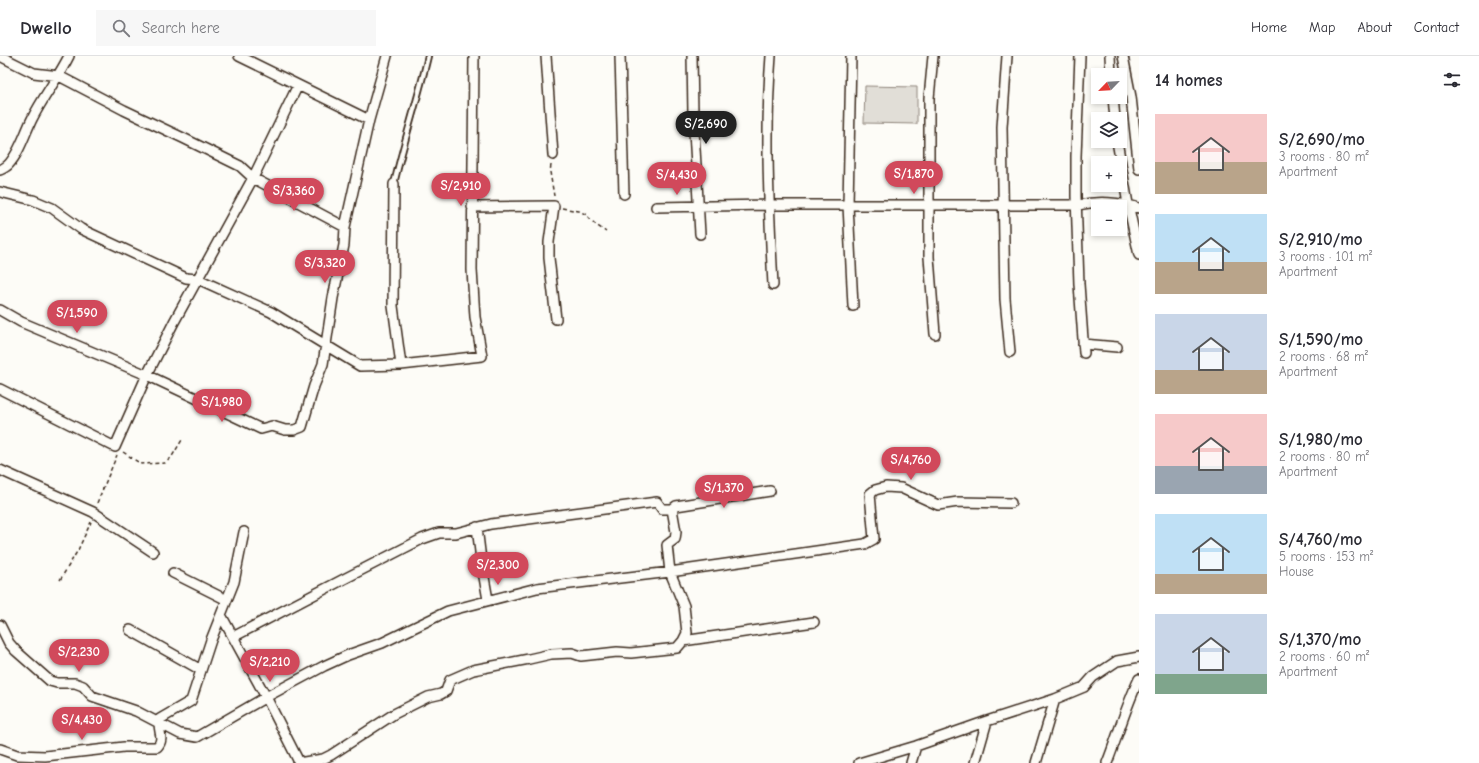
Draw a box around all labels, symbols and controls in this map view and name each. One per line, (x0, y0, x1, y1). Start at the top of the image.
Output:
search box (96, 10, 376, 46)
text: Dwello (20, 17, 72, 39)
icon: search (110, 17, 132, 39)
text: Search here (142, 19, 220, 37)
text: Home (1251, 19, 1287, 36)
text: Map (1309, 19, 1335, 36)
text: About (1357, 19, 1392, 36)
text: Contact (1414, 19, 1459, 36)
north arrow (1091, 68, 1127, 104)
map controls (1091, 68, 1127, 236)
icon: filters (1441, 69, 1463, 91)
text: 14 homes (1155, 71, 1222, 90)
pin: S/2,690 (669, 111, 743, 145)
button: layers (1091, 112, 1127, 148)
text: S/2,690 (685, 116, 727, 131)
icon: home (1187, 130, 1235, 178)
text: S/2,690/mo (1279, 130, 1365, 149)
text: 3 rooms · 80 m² (1279, 149, 1369, 164)
button: + (1091, 156, 1127, 192)
pin: S/1,870 (877, 161, 951, 195)
pin: S/4,430 (640, 162, 714, 196)
text: Apartment (1279, 164, 1337, 179)
text: S/1,870 (894, 166, 934, 181)
text: S/4,430 (656, 167, 698, 182)
pin: S/2,910 (424, 173, 498, 207)
pin: S/3,360 (257, 178, 331, 212)
text: S/2,910 (440, 178, 482, 193)
text: S/3,360 (273, 183, 315, 198)
button: − (1091, 200, 1127, 236)
icon: home (1187, 230, 1235, 278)
text: S/2,910/mo (1279, 230, 1363, 249)
text: 3 rooms · 101 m² (1279, 249, 1372, 264)
pin: S/3,320 (288, 250, 362, 284)
text: S/3,320 (304, 255, 346, 270)
text: Apartment (1279, 264, 1337, 279)
pin: S/1,590 (40, 300, 114, 334)
text: S/1,590 (56, 305, 98, 320)
icon: home (1187, 330, 1235, 378)
text: S/1,590/mo (1279, 330, 1363, 349)
text: 2 rooms · 68 m² (1279, 349, 1368, 364)
text: Apartment (1279, 364, 1337, 379)
pin: S/1,980 (185, 389, 259, 423)
text: S/1,980 (201, 394, 243, 409)
icon: home (1187, 430, 1235, 478)
text: S/1,980/mo (1279, 430, 1363, 449)
pin: S/4,760 (874, 447, 948, 481)
text: 2 rooms · 80 m² (1279, 449, 1369, 464)
text: S/4,760 (891, 452, 931, 467)
text: Apartment (1279, 464, 1337, 479)
pin: S/1,370 (687, 475, 761, 509)
text: S/1,370 (704, 480, 744, 495)
icon: home (1187, 530, 1235, 578)
text: S/4,760/mo (1279, 530, 1362, 549)
text: 5 rooms · 153 m² (1279, 549, 1373, 564)
pin: S/2,300 (461, 552, 535, 586)
text: S/2,300 (476, 557, 520, 572)
text: House (1279, 564, 1314, 579)
icon: home (1187, 630, 1235, 678)
text: S/1,370/mo (1279, 630, 1361, 649)
pin: S/2,230 (42, 639, 116, 673)
text: S/2,230 (58, 644, 100, 659)
pin: S/2,210 (233, 649, 307, 683)
text: 2 rooms · 60 m² (1279, 649, 1369, 664)
text: S/2,210 (250, 654, 290, 669)
text: Apartment (1279, 664, 1337, 679)
pin: S/4,430 (45, 707, 119, 741)
text: S/4,430 (61, 712, 103, 727)

